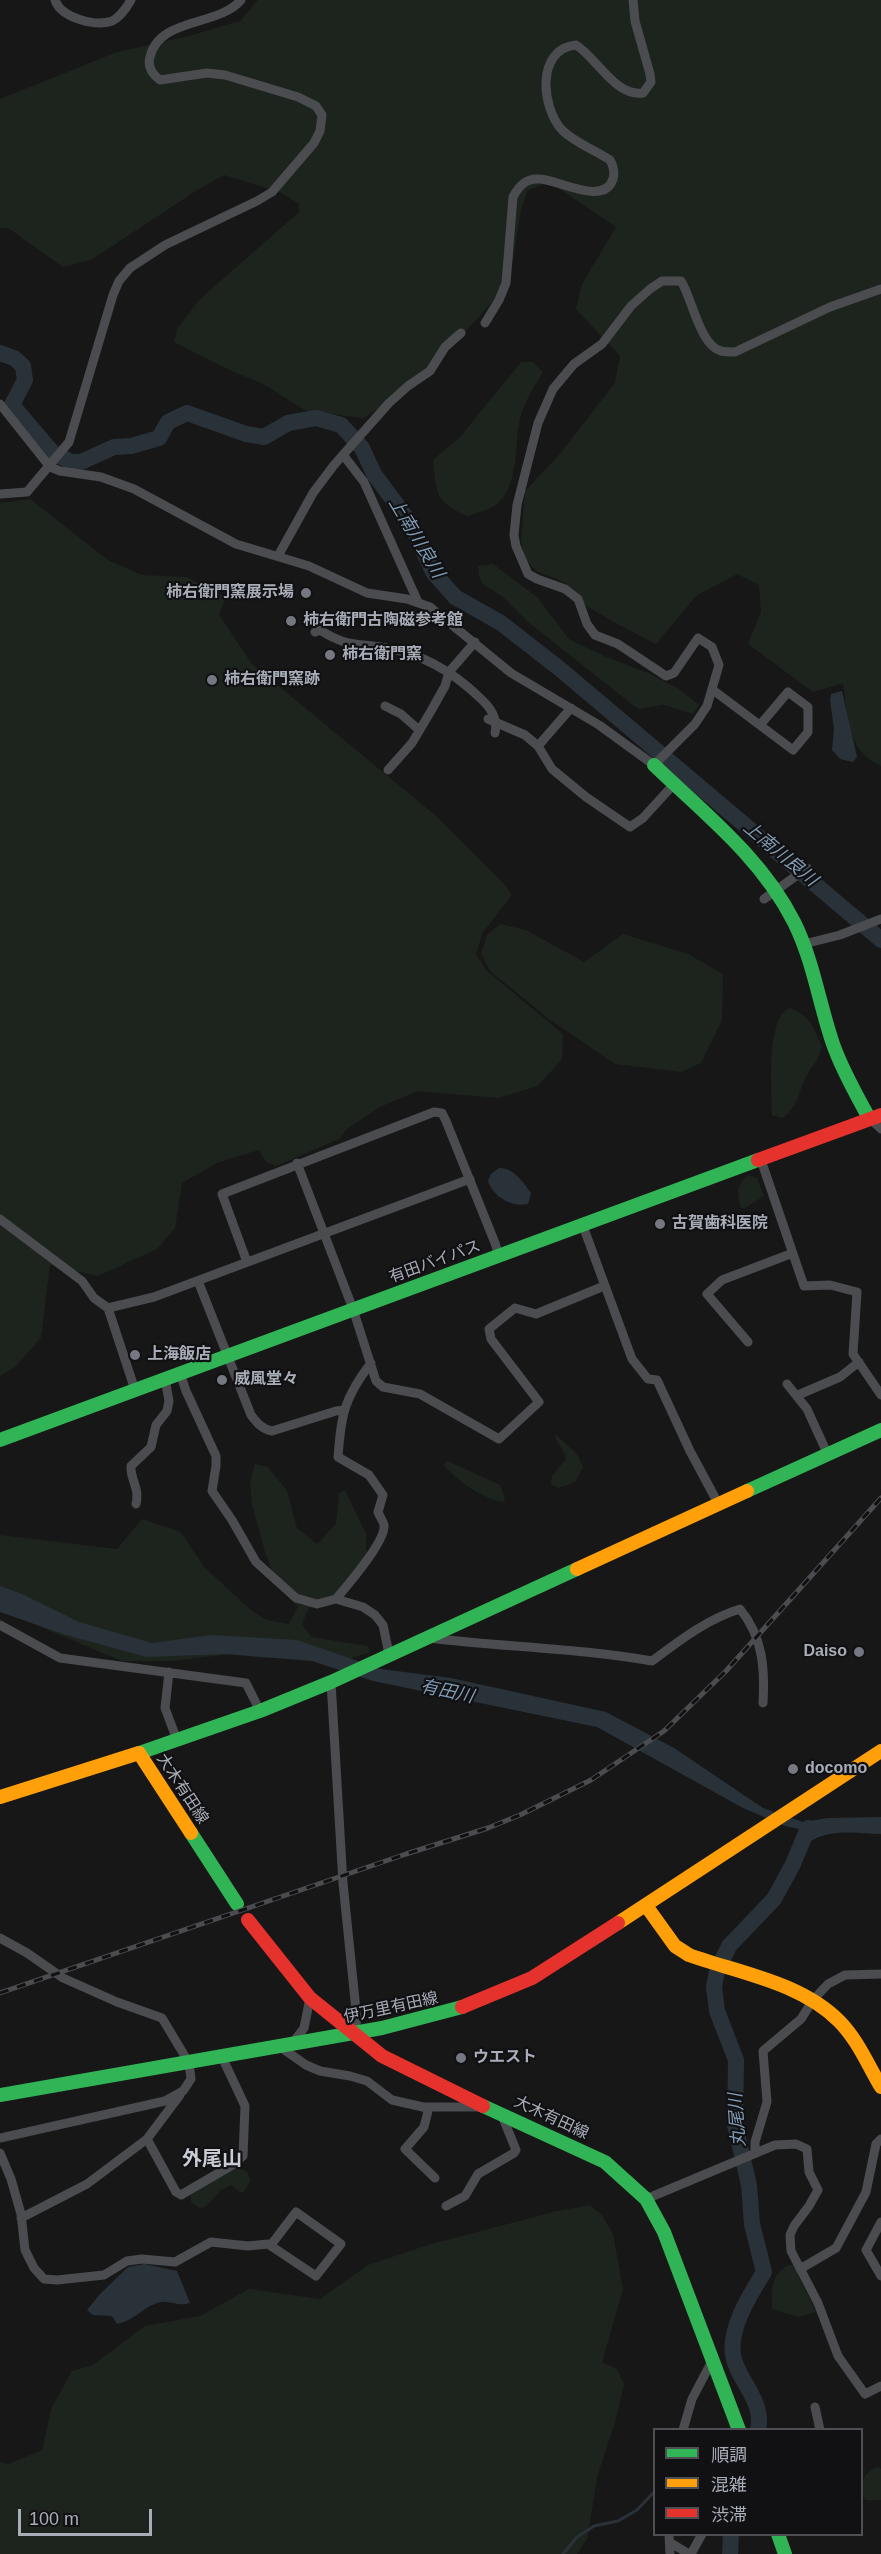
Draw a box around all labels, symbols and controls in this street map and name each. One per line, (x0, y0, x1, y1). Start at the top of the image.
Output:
water label: 上南川良川 (384, 494, 448, 582)
place label: 柿右衛門窯展示場 (166, 583, 294, 603)
marker: 柿右衛門窯展示場 (299, 586, 313, 600)
place label: 柿右衛門古陶磁参考館 (303, 611, 463, 631)
marker: 柿右衛門古陶磁参考館 (284, 614, 298, 628)
place label: 柿右衛門窯 (342, 645, 422, 665)
marker: 柿右衛門窯 (323, 648, 337, 662)
place label: 柿右衛門窯跡 (224, 670, 320, 690)
marker: 柿右衛門窯跡 (205, 673, 219, 687)
water label: 上南川良川 (739, 817, 821, 891)
place label: 古賀歯科医院 (672, 1214, 768, 1234)
marker: 古賀歯科医院 (653, 1217, 667, 1231)
street label: 有田バイパス (387, 1237, 483, 1287)
place label: 上海飯店 (147, 1345, 211, 1365)
marker: 上海飯店 (128, 1348, 142, 1362)
place label: 威風堂々 (234, 1370, 298, 1390)
marker: 威風堂々 (215, 1373, 229, 1387)
place label: Daiso (803, 1642, 847, 1662)
marker: Daiso (852, 1645, 866, 1659)
water label: 有田川 (418, 1676, 476, 1708)
street label: 大木有田線 (152, 1750, 212, 1828)
place label: docomo (805, 1759, 867, 1779)
marker: docomo (786, 1762, 800, 1776)
street label: 伊万里有田線 (342, 1989, 440, 2027)
place label: ウエスト (473, 2048, 537, 2068)
marker: ウエスト (454, 2051, 468, 2065)
street label: 大木有田線 (511, 2092, 591, 2144)
water label: 丸尾川 (725, 2092, 751, 2148)
district label: 外尾山 (182, 2147, 242, 2171)
legend (653, 2428, 863, 2536)
text: 順調 (711, 2445, 747, 2465)
text: 混雑 (711, 2475, 747, 2495)
scale bar (21, 2497, 154, 2535)
text: 渋滞 (711, 2505, 747, 2525)
text: 100 m (29, 2509, 79, 2529)

